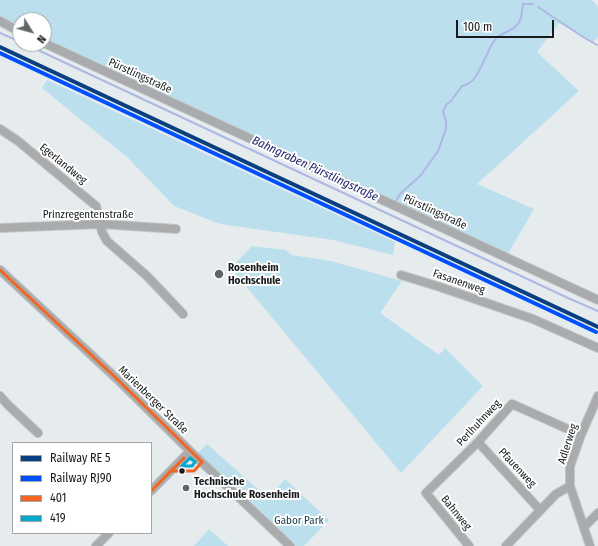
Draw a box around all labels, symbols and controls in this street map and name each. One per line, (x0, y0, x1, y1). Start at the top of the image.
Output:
north arrow (12, 12, 52, 52)
scale bar (458, 12, 556, 38)
text: 100 m (463, 20, 492, 34)
text: N (34, 32, 48, 45)
street label: Pürstlingstraße (106, 56, 174, 96)
water label: Bahngraben Pürstlingstraße (250, 133, 380, 205)
street label: Egerlandweg (37, 141, 89, 187)
street label: Pürstlingstraße (401, 192, 469, 232)
street label: Prinzregentenstraße (43, 208, 133, 222)
place label: Rosenheim Hochschule (228, 261, 281, 287)
street label: Fasanenweg (431, 267, 487, 297)
marker: Rosenheim Hochschule (213, 268, 225, 280)
street label: Marienberger Straße (115, 363, 191, 437)
street label: Perlhuhnweg (454, 397, 504, 449)
street label: Adlerweg (555, 422, 581, 466)
legend (12, 442, 152, 534)
street label: Pfauenweg (495, 446, 539, 490)
text: Railway RE 5 (50, 451, 111, 465)
unlabelled marker (177, 466, 187, 476)
text: Railway RJ90 (50, 471, 112, 485)
place label: Technische Hochschule Rosenheim (194, 475, 300, 501)
marker: Technische Hochschule Rosenheim (181, 483, 191, 493)
text: 401 (50, 491, 66, 505)
street label: Bahnweg (438, 493, 474, 533)
text: 419 (50, 511, 66, 525)
park label: Gabor Park (274, 514, 324, 528)

